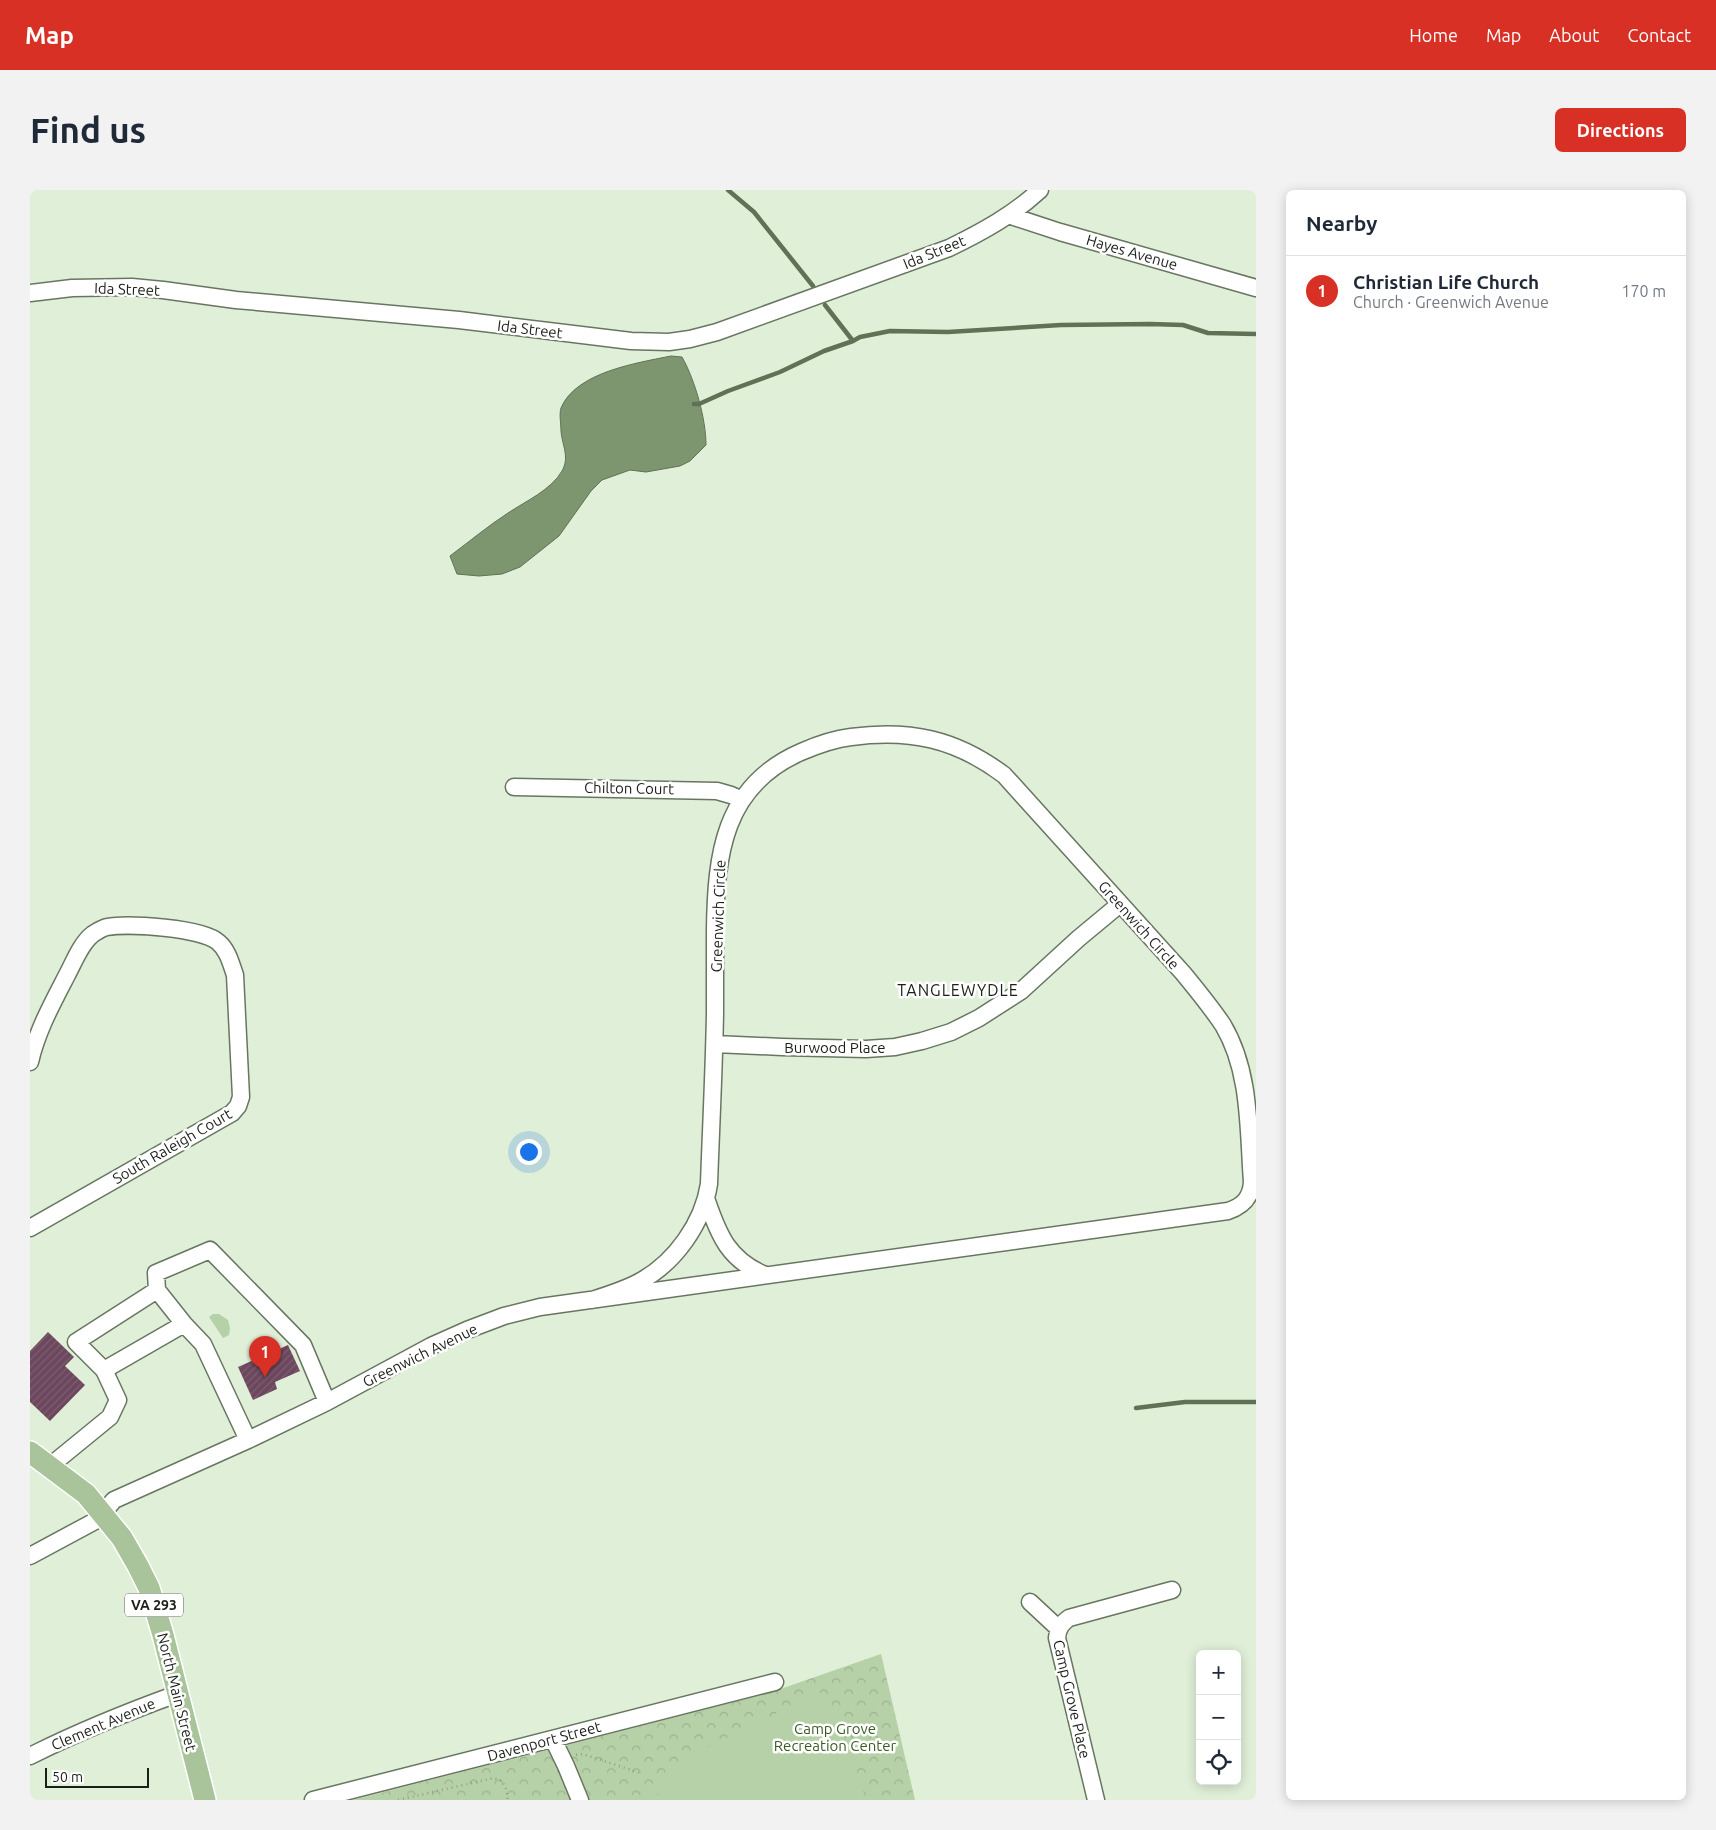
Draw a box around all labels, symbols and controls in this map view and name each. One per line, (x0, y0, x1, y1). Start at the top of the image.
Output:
text: Map (25, 22, 74, 49)
text: Home (1409, 25, 1458, 45)
text: Map (1486, 25, 1521, 45)
text: About (1549, 25, 1599, 45)
text: Contact (1627, 25, 1691, 45)
button: Directions (1555, 108, 1686, 152)
text: Find us (30, 110, 146, 150)
text: Nearby (1306, 211, 1377, 235)
street label: Hayes Avenue (1084, 231, 1180, 273)
street label: Ida Street (900, 232, 968, 272)
text: Christian Life Church (1353, 271, 1539, 293)
street label: Ida Street (94, 279, 160, 299)
text: 1 (1317, 282, 1327, 300)
text: 170 m (1621, 282, 1666, 300)
text: Church · Greenwich Avenue (1353, 293, 1549, 311)
street label: Ida Street (496, 317, 564, 341)
street label: Chilton Court (584, 779, 674, 797)
street label: Greenwich Circle (708, 859, 728, 973)
street label: Greenwich Circle (1095, 877, 1183, 973)
district label: TANGLEWYDLE (897, 981, 1019, 999)
street label: Burwood Place (784, 1039, 886, 1056)
street label: South Raleigh Court (109, 1105, 235, 1187)
your location (516, 1139, 542, 1165)
street label: Greenwich Avenue (360, 1320, 480, 1390)
pin: 1 (249, 1336, 281, 1377)
road number: VA 293 (125, 1594, 183, 1616)
street label: North Main Street (154, 1631, 200, 1753)
street label: Camp Grove Place (1050, 1638, 1094, 1760)
map controls (1196, 1650, 1241, 1785)
button: + (1196, 1650, 1241, 1695)
street label: Clement Avenue (49, 1694, 157, 1754)
button: − (1196, 1695, 1241, 1740)
street label: Davenport Street (485, 1718, 603, 1764)
park label: Camp Grove Recreation Center (774, 1720, 897, 1754)
button: locate (1196, 1740, 1241, 1785)
scale bar (45, 1765, 149, 1788)
text: 50 m (52, 1769, 83, 1785)

